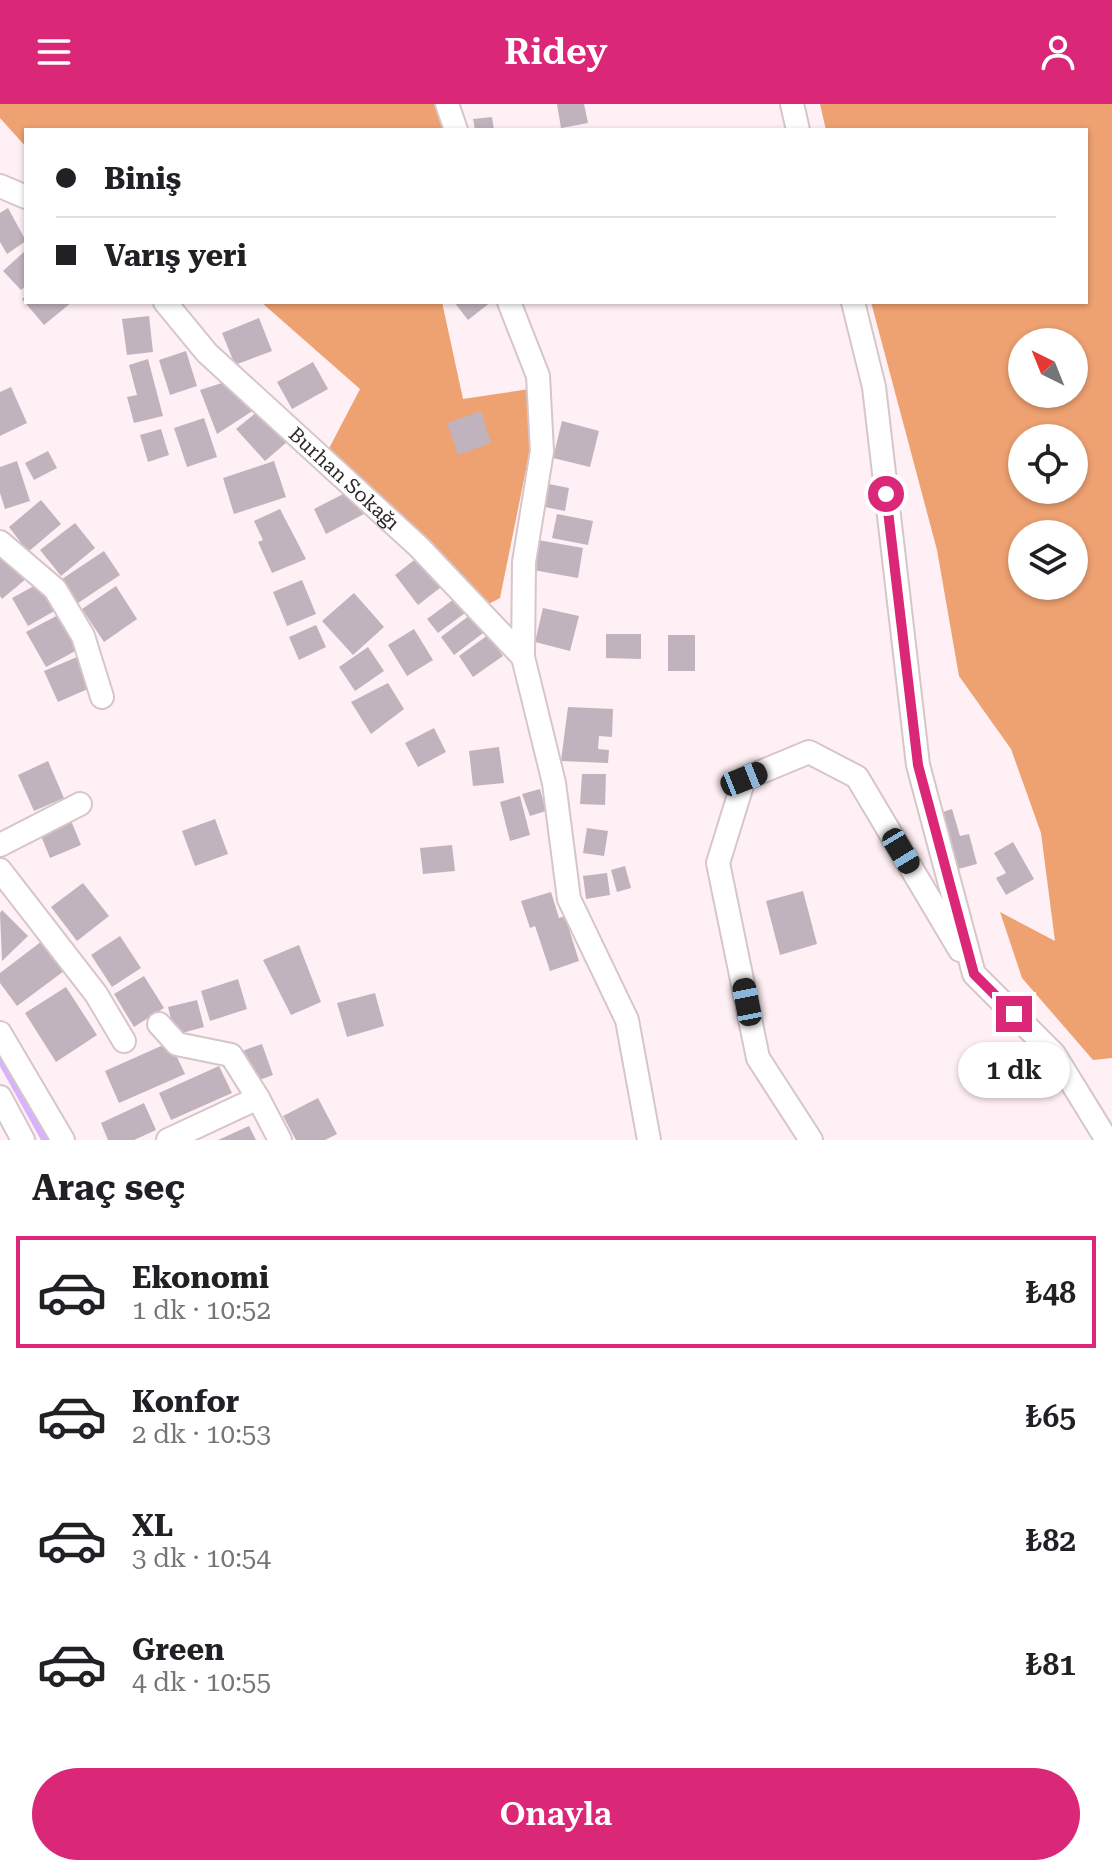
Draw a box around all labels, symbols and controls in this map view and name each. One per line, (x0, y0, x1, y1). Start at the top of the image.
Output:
icon: menu (32, 30, 76, 74)
icon: person (1036, 30, 1080, 74)
text: Ridey (504, 31, 608, 73)
text: Biniş (104, 161, 181, 196)
text: Varış yeri (104, 238, 247, 273)
north arrow (1008, 328, 1088, 408)
map controls (1008, 328, 1088, 600)
street label: Burhan Sokağı (284, 422, 404, 535)
button: locate (1008, 424, 1088, 504)
route start (868, 476, 904, 512)
button: layers (1008, 520, 1088, 600)
car (717, 759, 771, 799)
car (878, 824, 924, 878)
car (731, 976, 763, 1028)
route end (996, 996, 1032, 1032)
callout: 1 dk (958, 1042, 1070, 1098)
text: 1 dk (986, 1055, 1042, 1085)
text: Araç seç (32, 1167, 185, 1209)
icon: car (36, 1256, 108, 1328)
text: Ekonomi (132, 1260, 269, 1295)
text: ₺48 (1026, 1275, 1076, 1310)
text: 1 dk · 10:52 (132, 1295, 271, 1325)
icon: car (36, 1380, 108, 1452)
text: Konfor (132, 1384, 240, 1419)
text: ₺65 (1026, 1399, 1076, 1434)
text: 2 dk · 10:53 (132, 1419, 271, 1449)
icon: car (36, 1504, 108, 1576)
text: XL (132, 1508, 173, 1543)
text: ₺82 (1026, 1523, 1076, 1558)
text: 3 dk · 10:54 (132, 1543, 271, 1573)
icon: car (36, 1628, 108, 1700)
text: Green (132, 1632, 224, 1667)
text: ₺81 (1026, 1647, 1076, 1682)
text: 4 dk · 10:55 (132, 1667, 271, 1697)
button: Onayla (32, 1768, 1080, 1860)

